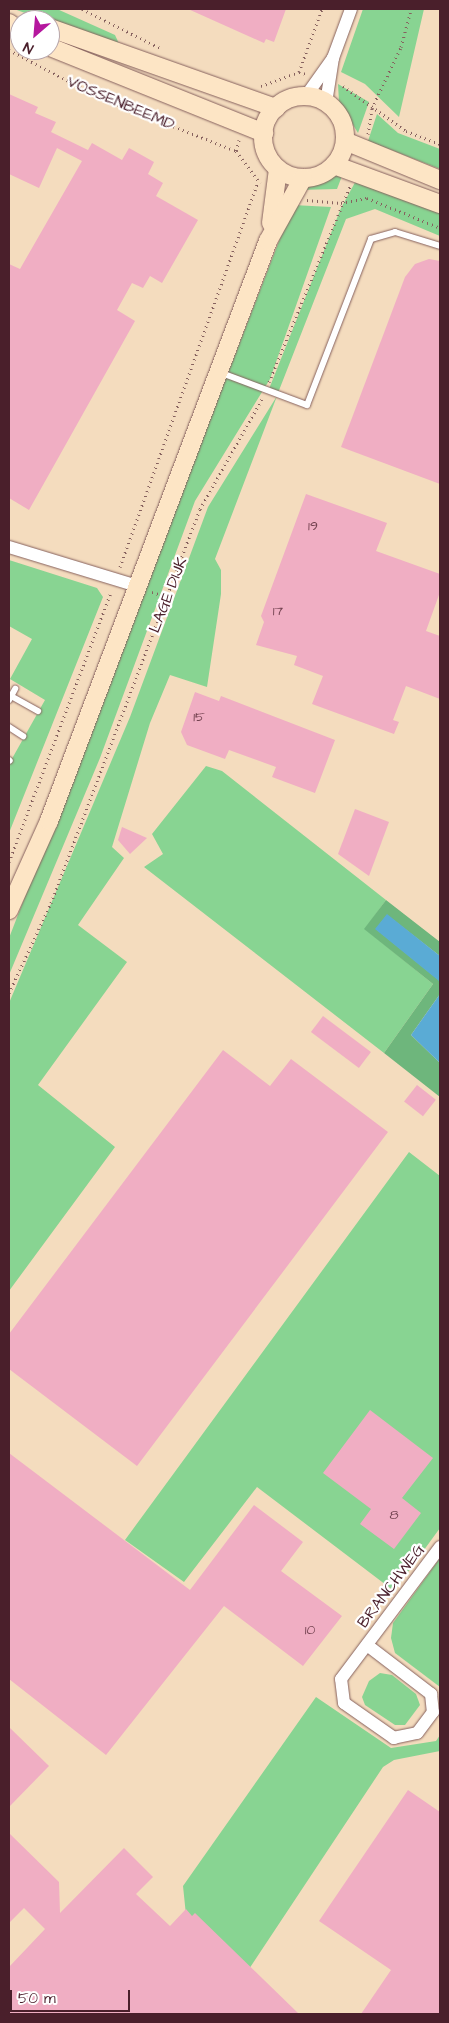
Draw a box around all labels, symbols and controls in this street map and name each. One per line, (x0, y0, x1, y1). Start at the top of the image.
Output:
north arrow (10, 10, 60, 60)
text: N (20, 37, 37, 58)
street label: VOSSENBEEMD (64, 72, 178, 134)
house number: 19 (308, 518, 318, 534)
street label: LAGE DIJK (145, 555, 191, 635)
house number: 17 (273, 603, 283, 619)
house number: 15 (193, 709, 205, 725)
house number: 8 (389, 1507, 399, 1523)
street label: BRANCHWEG (353, 1540, 429, 1632)
house number: 10 (305, 1622, 315, 1638)
scale bar (12, 1980, 132, 2012)
text: 50 m (18, 1988, 56, 2009)

